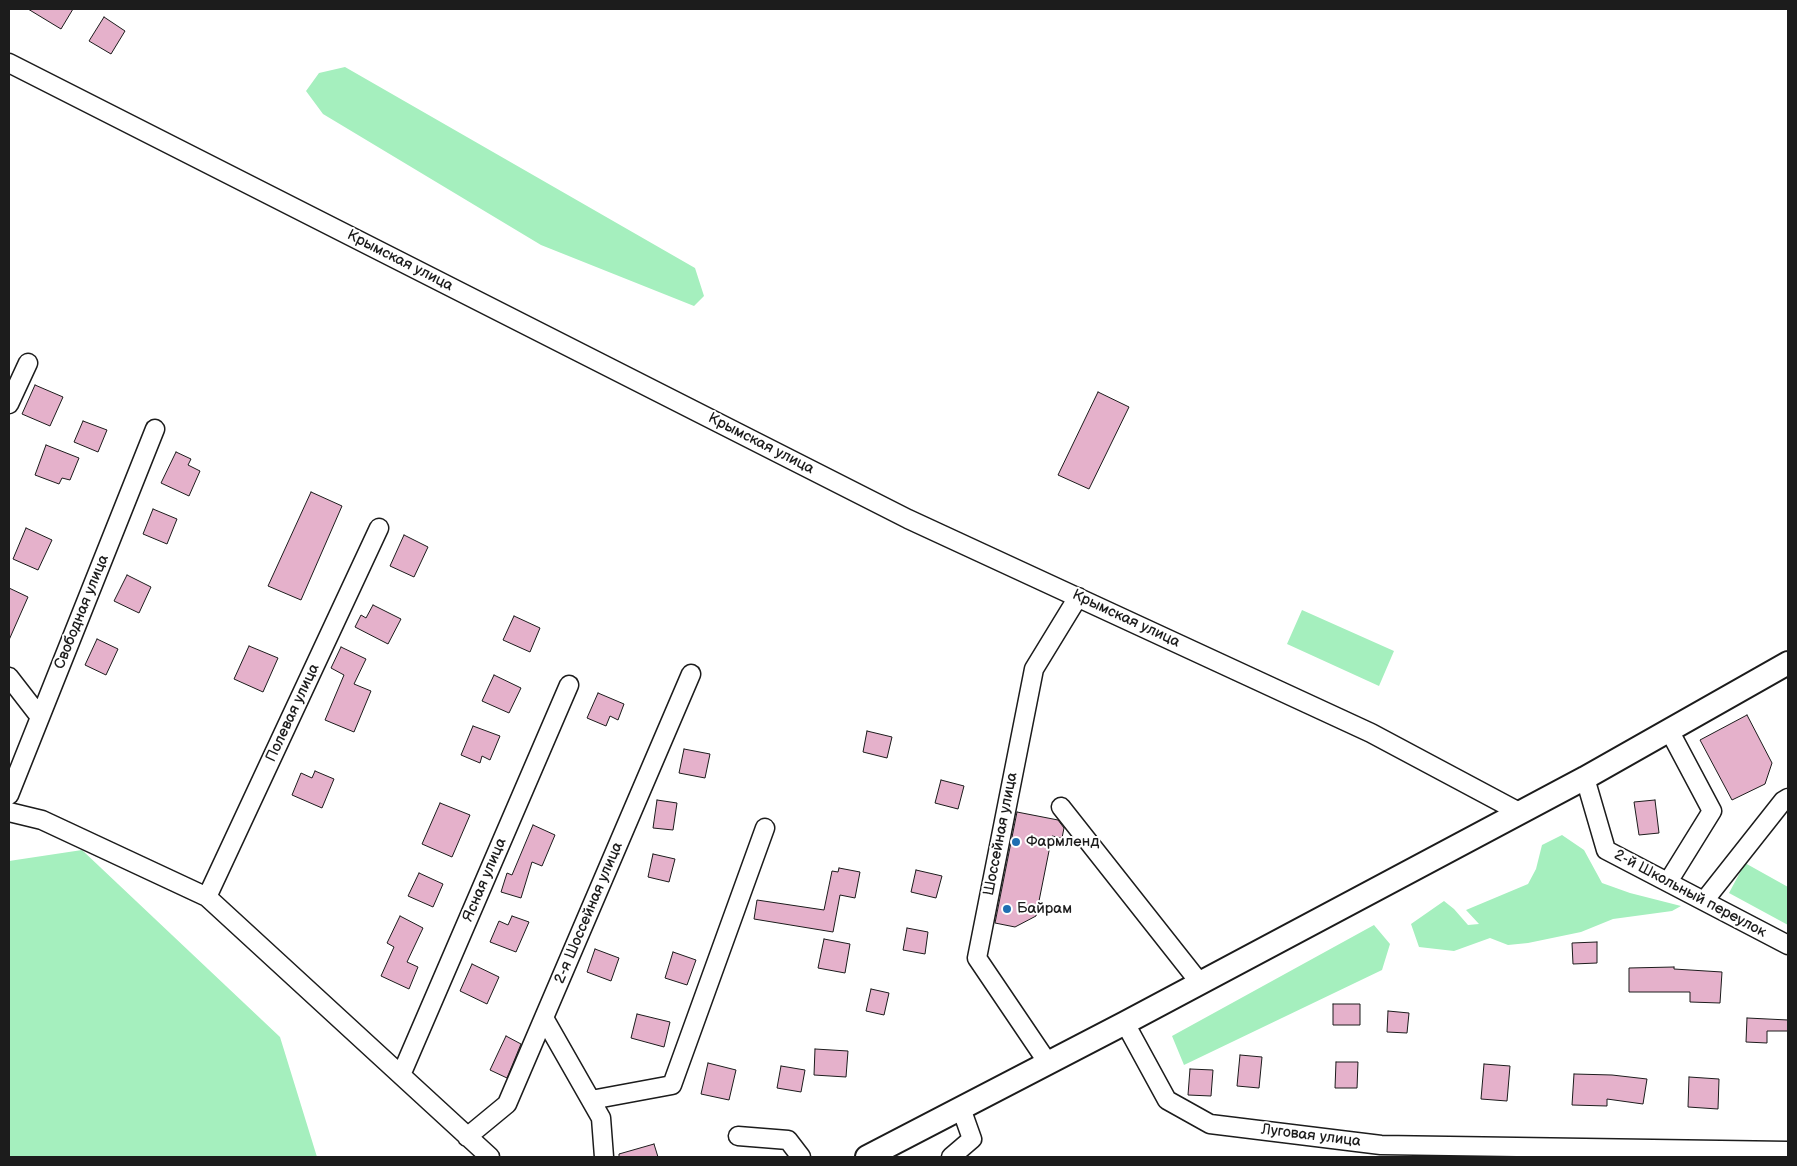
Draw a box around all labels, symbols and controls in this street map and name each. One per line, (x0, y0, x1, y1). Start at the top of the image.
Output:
street label: Крымская улица (344, 227, 456, 295)
street label: Крымская улица (705, 410, 817, 478)
street label: Свободная улица (51, 552, 113, 672)
street label: Крымская улица (1069, 586, 1183, 652)
street label: Полевая улица (262, 661, 324, 765)
street label: Шоссейная улица (980, 771, 1022, 897)
place label: Фармленд (1026, 833, 1099, 851)
street label: Ясная улица (459, 835, 511, 925)
marker: Фармленд (1010, 836, 1022, 848)
street label: 2-я Шоссейная улица (551, 840, 627, 986)
street label: 2-й Школьный переулок (1611, 846, 1769, 942)
place label: Байрам (1017, 900, 1072, 918)
marker: Байрам (1001, 903, 1013, 915)
street label: Луговая улица (1260, 1121, 1362, 1151)

